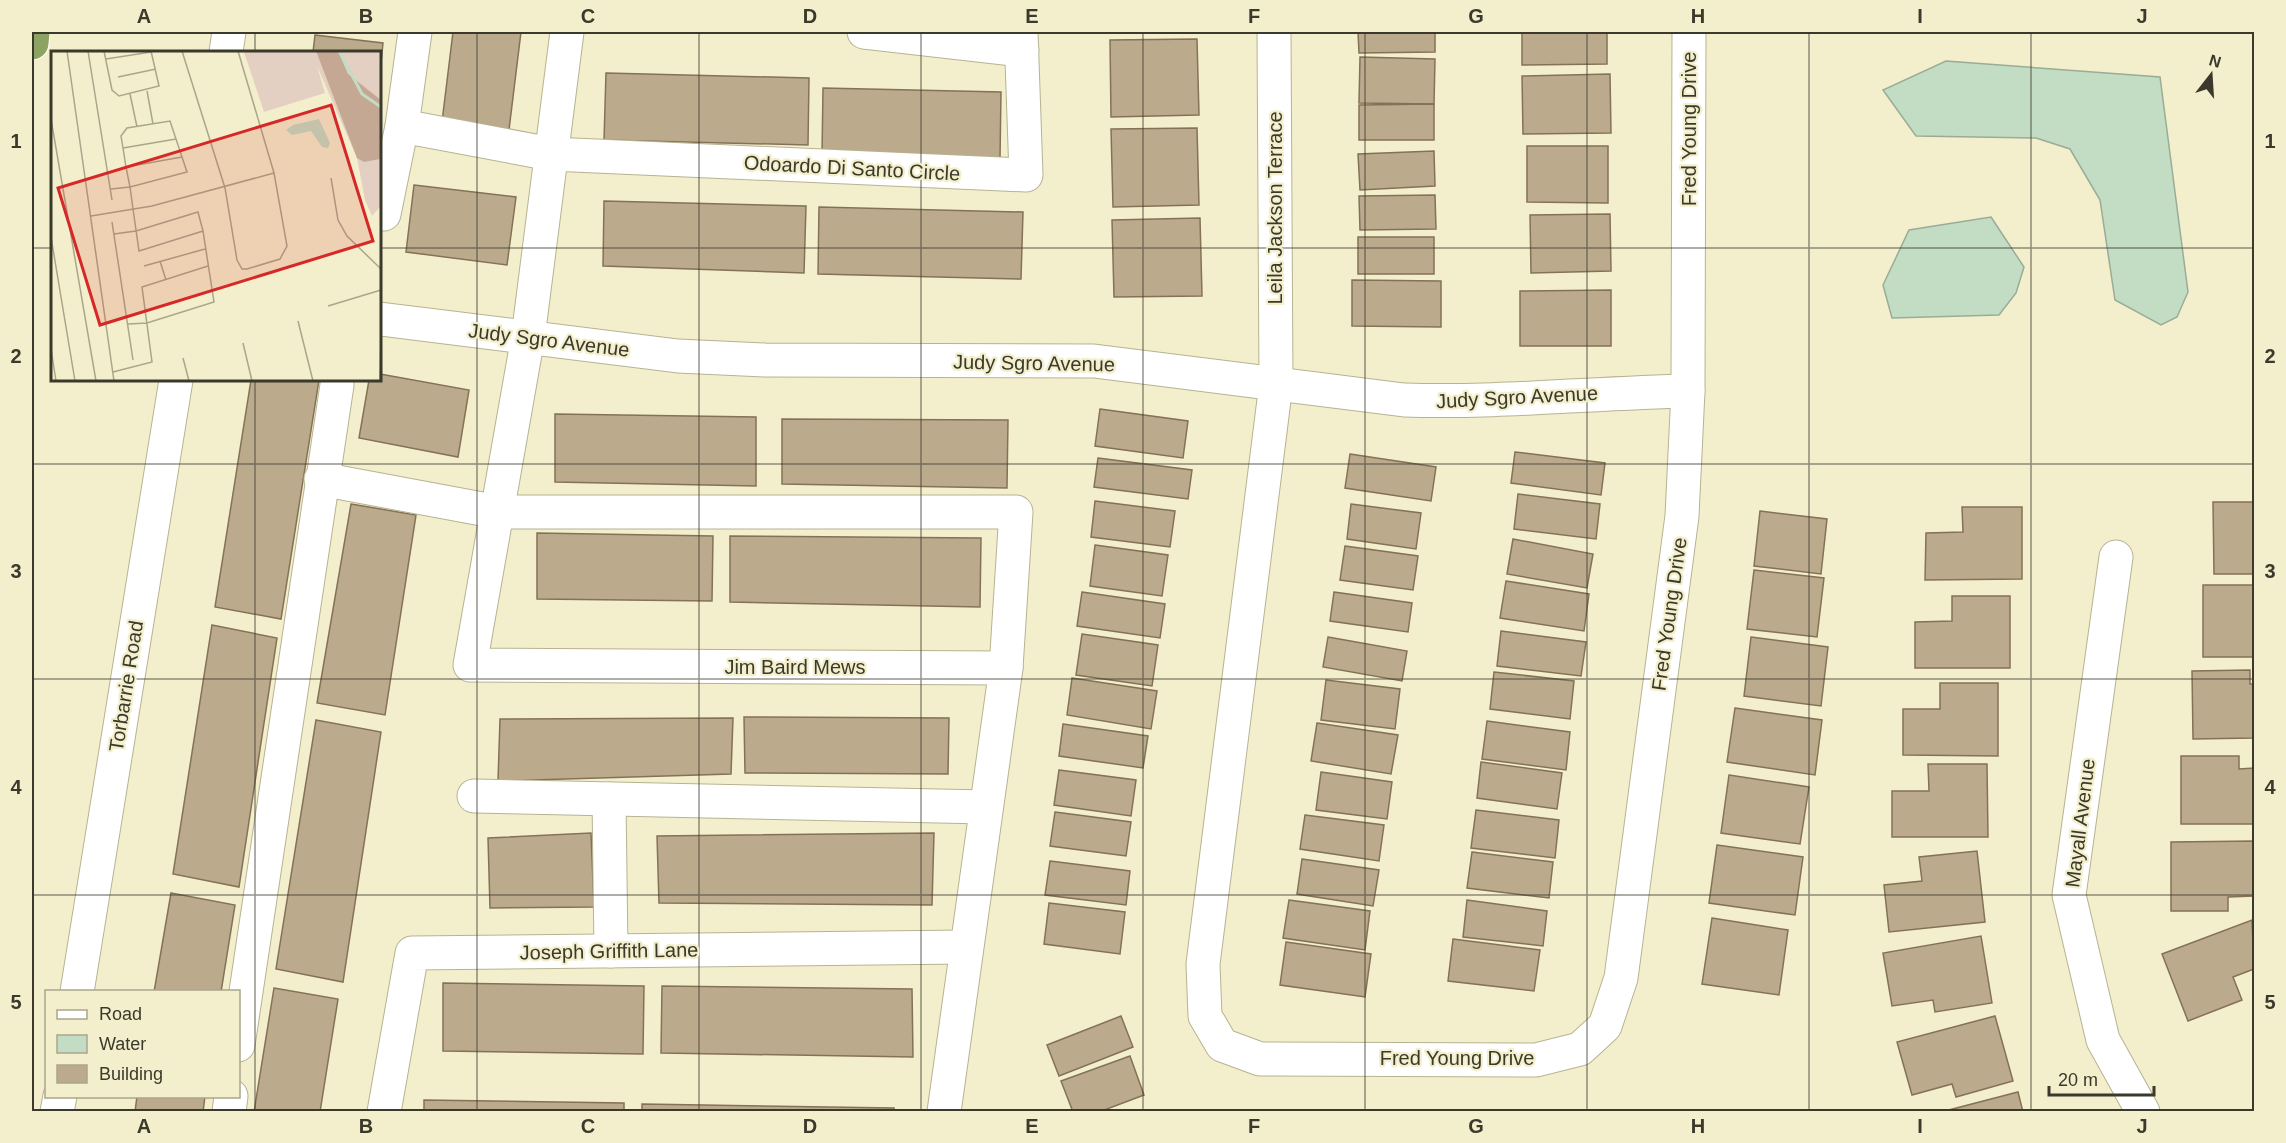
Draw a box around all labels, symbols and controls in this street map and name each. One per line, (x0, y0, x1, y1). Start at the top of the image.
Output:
text: A (137, 5, 151, 27)
text: B (359, 5, 373, 27)
text: C (581, 5, 595, 27)
text: D (803, 5, 817, 27)
text: E (1025, 5, 1039, 27)
text: F (1248, 5, 1260, 27)
text: G (1468, 5, 1484, 27)
text: H (1691, 5, 1705, 27)
text: I (1917, 5, 1923, 27)
text: J (2136, 5, 2148, 27)
north arrow (2181, 45, 2241, 105)
inset map (51, 51, 381, 381)
text: N (2207, 51, 2223, 71)
street label: Fred Young Drive (1678, 52, 1700, 206)
street label: Leila Jackson Terrace (1264, 111, 1286, 305)
text: 1 (10, 130, 22, 152)
text: 1 (2264, 130, 2276, 152)
street label: Odoardo Di Santo Circle (743, 151, 961, 185)
street label: Judy Sgro Avenue (467, 319, 631, 361)
text: 2 (10, 345, 22, 367)
text: 2 (2264, 345, 2276, 367)
street label: Judy Sgro Avenue (953, 351, 1115, 375)
street label: Judy Sgro Avenue (1436, 382, 1598, 412)
street label: Fred Young Drive (1647, 536, 1691, 692)
text: 3 (10, 560, 22, 582)
text: 3 (2264, 560, 2276, 582)
street label: Torbarrie Road (105, 619, 147, 753)
street label: Jim Baird Mews (724, 656, 866, 678)
street label: Mayall Avenue (2061, 757, 2099, 889)
text: 4 (10, 776, 22, 798)
text: 4 (2264, 776, 2276, 798)
street label: Joseph Griffith Lane (520, 938, 698, 964)
legend (45, 990, 240, 1098)
text: 5 (10, 991, 22, 1013)
text: 5 (2264, 991, 2276, 1013)
text: Road (99, 1004, 142, 1024)
text: Water (99, 1034, 146, 1054)
street label: Fred Young Drive (1380, 1047, 1534, 1069)
scale bar (2049, 1059, 2154, 1097)
text: Building (99, 1064, 163, 1084)
text: 20 m (2058, 1070, 2098, 1090)
text: A (137, 1115, 151, 1137)
text: B (359, 1115, 373, 1137)
text: C (581, 1115, 595, 1137)
text: D (803, 1115, 817, 1137)
text: E (1025, 1115, 1039, 1137)
text: F (1248, 1115, 1260, 1137)
text: G (1468, 1115, 1484, 1137)
text: H (1691, 1115, 1705, 1137)
text: I (1917, 1115, 1923, 1137)
text: J (2136, 1115, 2148, 1137)

